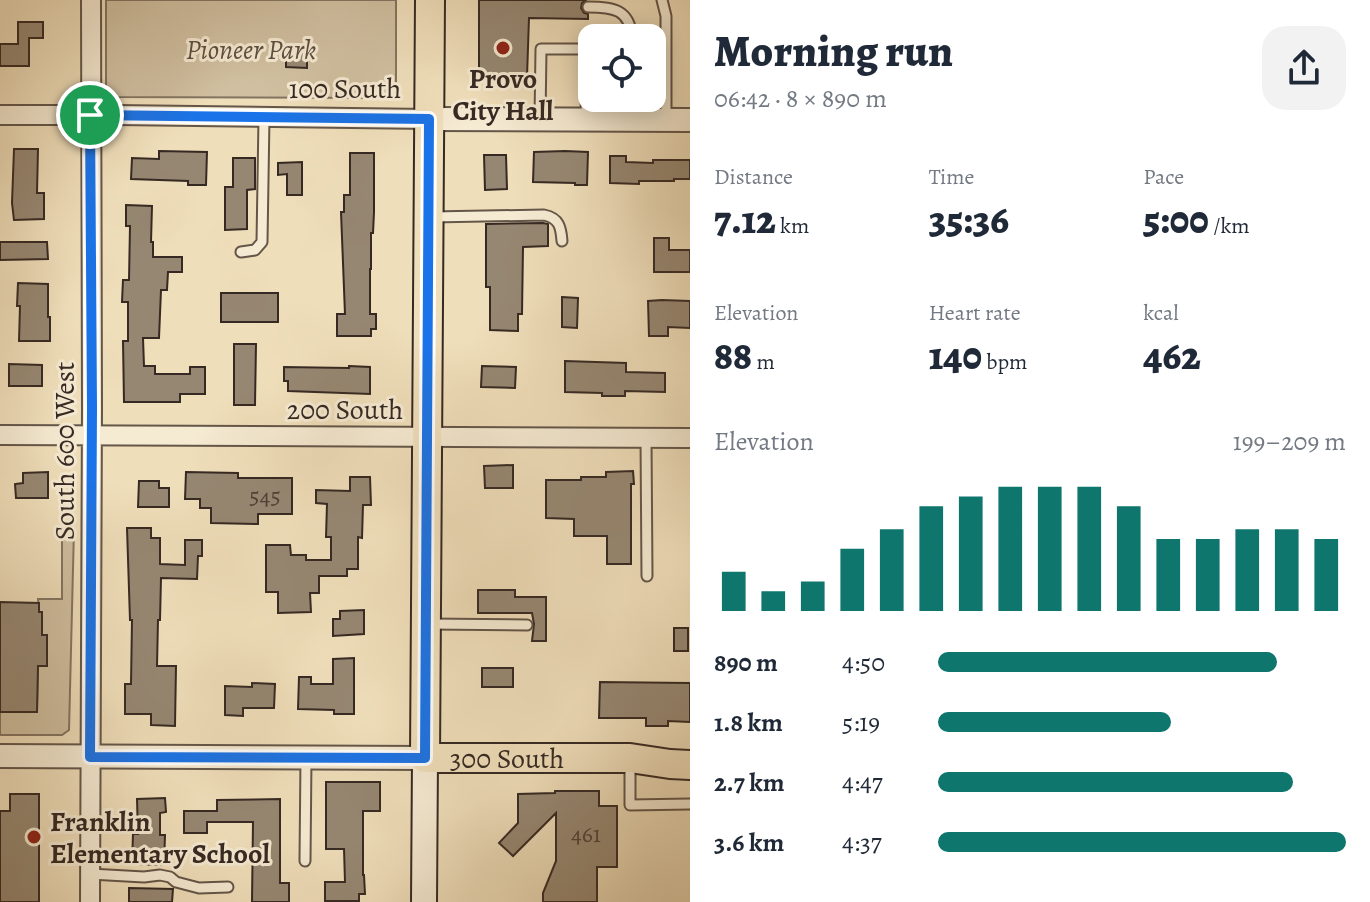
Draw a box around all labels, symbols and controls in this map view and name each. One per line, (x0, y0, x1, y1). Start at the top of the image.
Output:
text: Morning run (714, 21, 953, 81)
map controls (578, 24, 666, 112)
button: locate (578, 24, 666, 112)
button: share (1262, 26, 1346, 110)
park label: Pioneer Park (186, 31, 316, 69)
marker: Provo City Hall (494, 39, 512, 57)
place label: Provo City Hall (453, 60, 554, 130)
street label: 100 South (289, 70, 401, 108)
pin (56, 81, 124, 149)
text: 06:42 · 8 × 890 m (714, 81, 887, 116)
icon: arrive (68, 93, 112, 137)
text: Distance (714, 162, 793, 192)
text: Time (929, 162, 974, 192)
text: Pace (1143, 162, 1184, 192)
text: 7.12 (714, 192, 776, 247)
text: 35:36 (929, 192, 1009, 247)
text: 5:00 (1143, 192, 1209, 247)
text: km (776, 211, 809, 241)
text: /km (1209, 211, 1250, 241)
text: Elevation (714, 298, 798, 328)
text: Heart rate (929, 298, 1021, 328)
text: kcal (1143, 298, 1179, 328)
text: 88 (714, 328, 752, 383)
text: 140 (929, 328, 982, 383)
text: 462 (1143, 328, 1201, 383)
text: m (752, 347, 775, 377)
text: bpm (982, 347, 1027, 377)
street label: South 600 West (46, 362, 84, 540)
street label: 200 South (287, 391, 403, 429)
text: Elevation (714, 424, 814, 459)
text: 199–209 m (1233, 424, 1346, 459)
house number: 545 (249, 480, 281, 512)
text: 890 m (714, 645, 778, 680)
text: 4:50 (842, 645, 885, 680)
text: 1.8 km (714, 705, 783, 740)
text: 5:19 (842, 705, 880, 740)
street label: 300 South (450, 740, 564, 778)
text: 2.7 km (714, 765, 785, 800)
text: 4:47 (842, 765, 883, 800)
place label: Franklin Elementary School (50, 803, 271, 873)
house number: 461 (571, 818, 601, 850)
text: 3.6 km (714, 825, 784, 860)
text: 4:37 (842, 825, 882, 860)
marker: Franklin Elementary School (25, 828, 43, 846)

